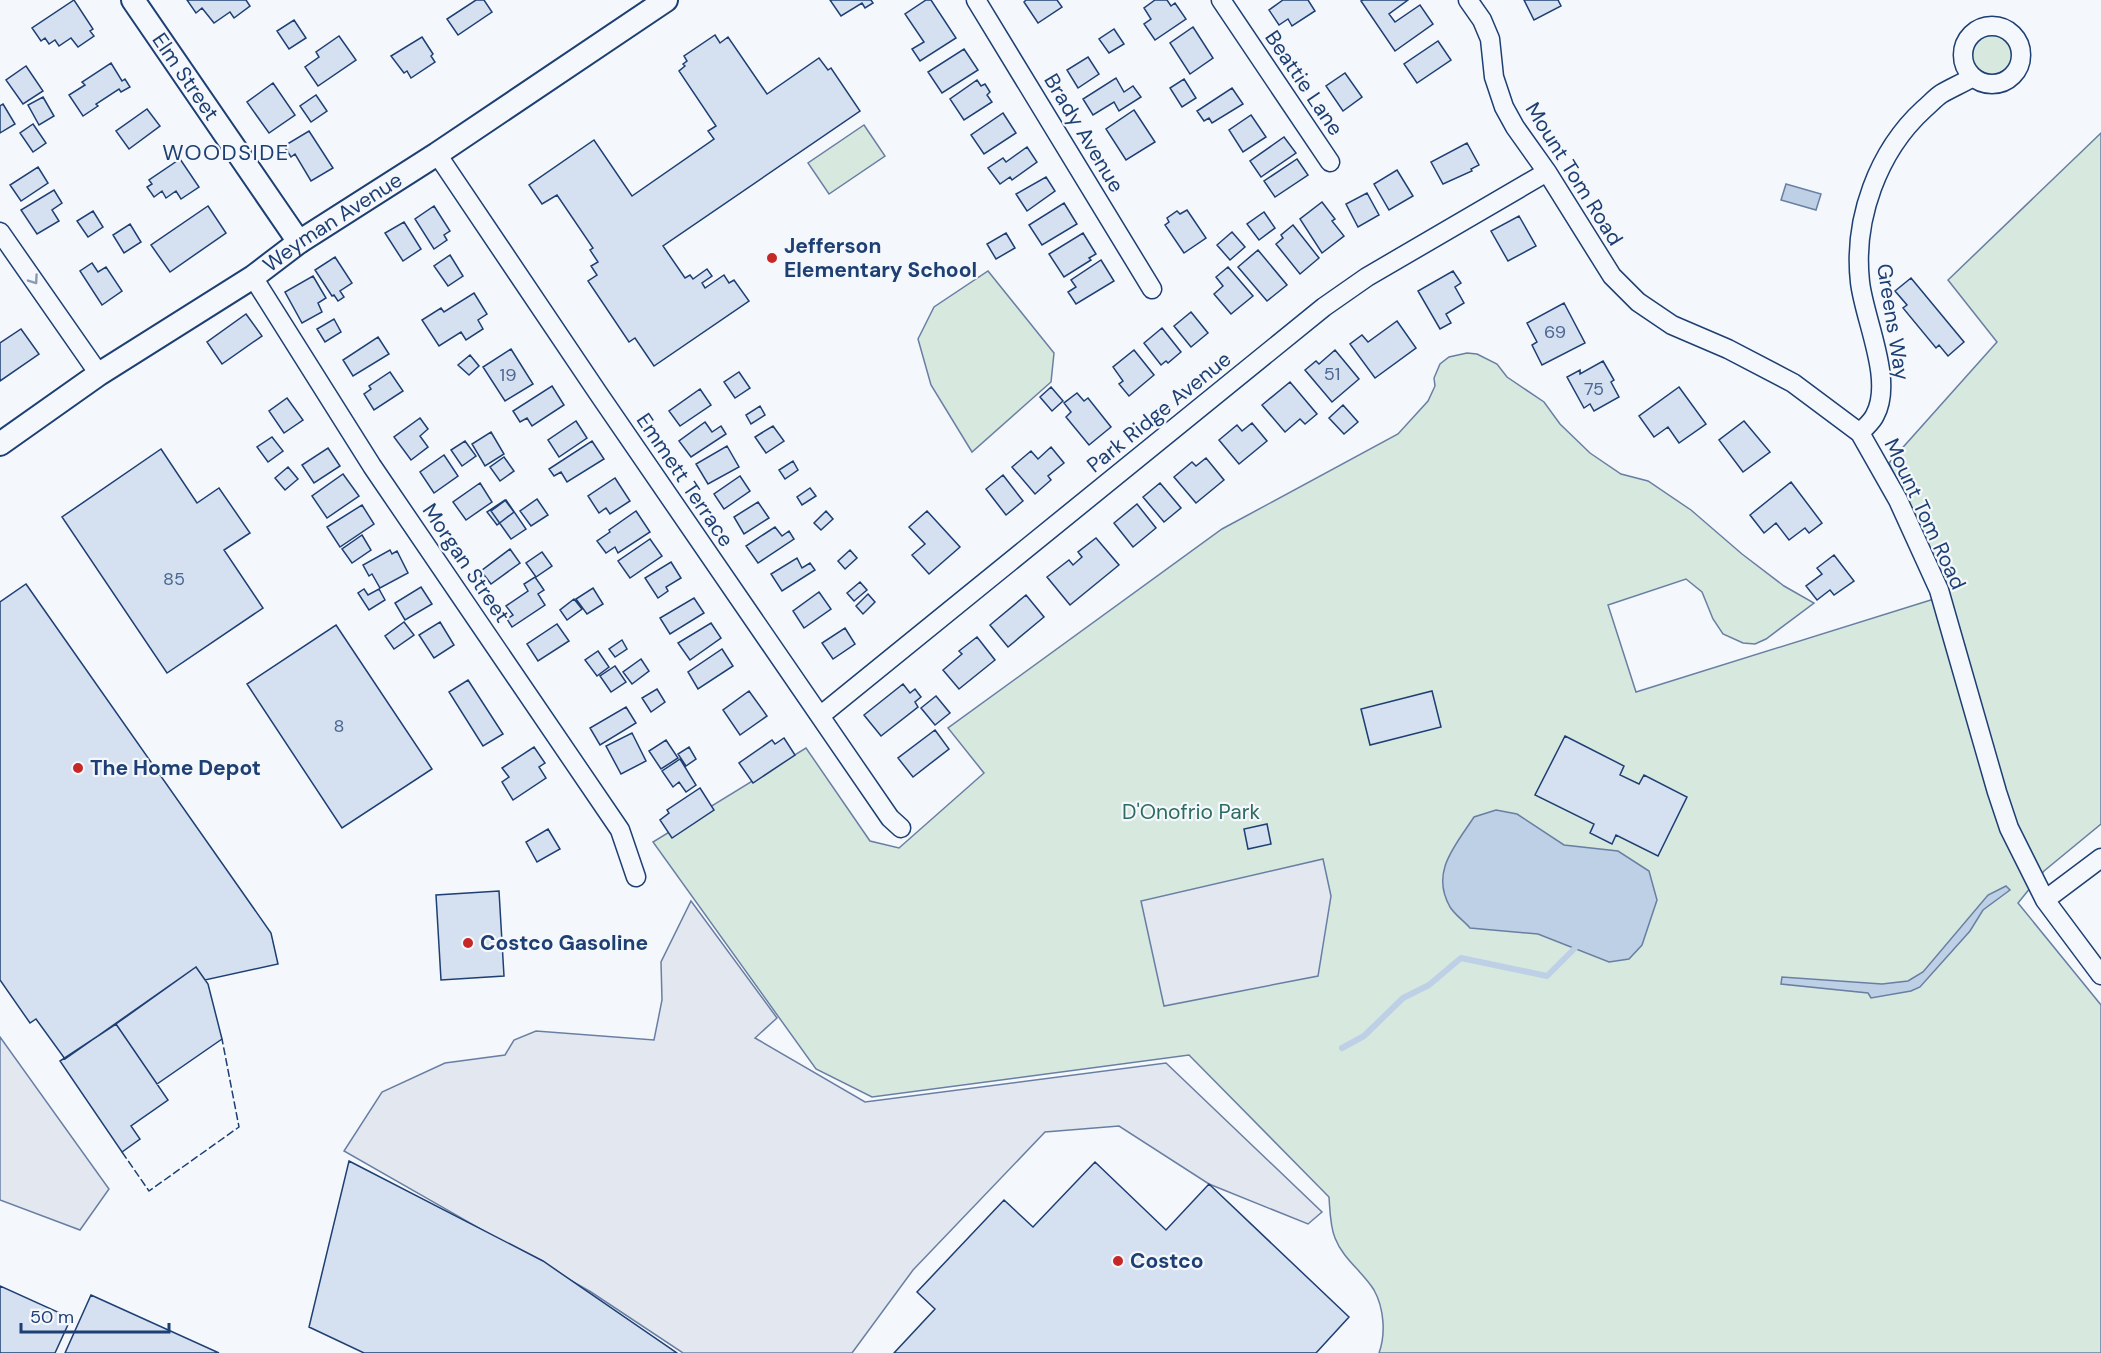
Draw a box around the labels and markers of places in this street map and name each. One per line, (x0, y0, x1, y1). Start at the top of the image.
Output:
place label: Jefferson Elementary School (784, 232, 977, 284)
marker: Jefferson Elementary School (765, 251, 779, 265)
place label: The Home Depot (90, 754, 261, 782)
marker: The Home Depot (71, 761, 85, 775)
place label: Costco Gasoline (480, 929, 648, 957)
marker: Costco Gasoline (461, 936, 475, 950)
place label: Costco (1130, 1247, 1204, 1275)
marker: Costco (1111, 1254, 1125, 1268)

